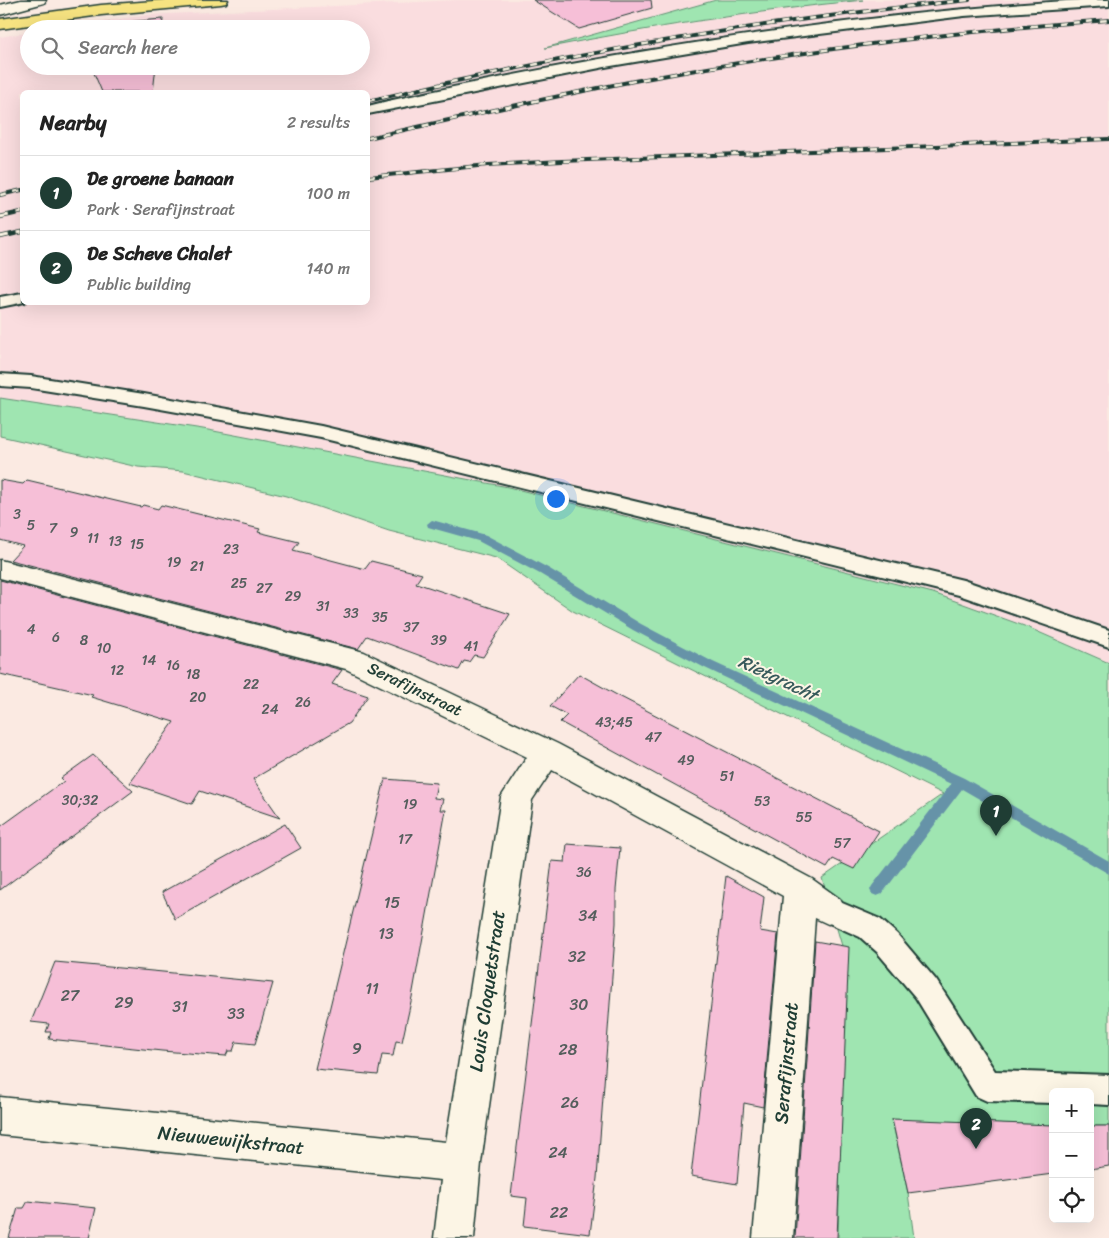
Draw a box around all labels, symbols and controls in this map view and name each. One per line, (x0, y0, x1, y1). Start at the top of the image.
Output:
search box (20, 20, 370, 75)
text: Search here (78, 31, 178, 64)
icon: search (38, 34, 66, 62)
text: Nearby (40, 104, 106, 142)
text: 2 results (287, 108, 350, 137)
text: De groene banaan (87, 162, 234, 195)
text: 1 (53, 179, 59, 208)
text: 100 m (306, 179, 350, 208)
text: Park · Serafijnstraat (87, 195, 235, 224)
text: De Scheve Chalet (87, 237, 231, 270)
text: 2 (51, 254, 61, 283)
text: 140 m (307, 254, 350, 283)
text: Public building (87, 270, 191, 299)
your location (543, 486, 569, 512)
house number: 3 (13, 502, 21, 527)
house number: 5 (27, 513, 36, 538)
house number: 7 (49, 516, 58, 541)
house number: 9 (70, 520, 79, 545)
house number: 11 (87, 526, 99, 551)
house number: 13 (108, 529, 122, 554)
house number: 15 (130, 532, 145, 557)
house number: 23 (223, 537, 239, 562)
house number: 19 (167, 550, 182, 575)
house number: 21 (190, 554, 204, 579)
house number: 25 (231, 571, 248, 596)
house number: 27 (256, 576, 273, 601)
house number: 29 (285, 584, 302, 609)
house number: 31 (316, 594, 330, 619)
house number: 33 (343, 601, 359, 626)
house number: 35 (372, 605, 389, 630)
house number: 37 (403, 615, 420, 640)
house number: 4 (27, 617, 36, 642)
house number: 6 (52, 625, 60, 650)
house number: 8 (80, 628, 89, 653)
house number: 39 (431, 628, 448, 653)
house number: 41 (464, 634, 478, 659)
house number: 10 (97, 636, 112, 661)
water label: Rietgracht (733, 646, 825, 711)
house number: 14 (142, 648, 157, 673)
house number: 16 (166, 653, 180, 678)
street label: Serafijnstraat (363, 653, 467, 725)
house number: 12 (110, 658, 124, 683)
house number: 18 (186, 662, 201, 687)
house number: 22 (243, 672, 259, 697)
house number: 20 (190, 685, 207, 710)
house number: 26 (295, 690, 311, 715)
house number: 24 (262, 697, 279, 722)
house number: 43;45 (595, 710, 633, 735)
house number: 47 (645, 725, 662, 750)
house number: 49 (677, 748, 695, 773)
house number: 51 (720, 764, 734, 789)
house number: 30;32 (62, 788, 98, 813)
house number: 53 (754, 789, 770, 814)
house number: 19 (403, 792, 418, 817)
pin: 1 (980, 795, 1012, 836)
house number: 55 (795, 805, 813, 830)
house number: 17 (398, 827, 413, 852)
house number: 57 (834, 831, 851, 856)
house number: 36 (576, 860, 592, 885)
house number: 15 (384, 888, 401, 917)
house number: 34 (579, 901, 597, 930)
street label: Louis Cloquetstraat (459, 908, 515, 1074)
house number: 13 (378, 919, 394, 948)
house number: 32 (568, 942, 586, 971)
house number: 11 (365, 974, 379, 1003)
house number: 27 (61, 981, 80, 1010)
house number: 29 (114, 988, 134, 1017)
house number: 30 (570, 990, 588, 1019)
house number: 31 (172, 992, 188, 1021)
house number: 33 (227, 999, 245, 1028)
street label: Serafijnstraat (764, 1001, 808, 1125)
house number: 9 (352, 1034, 362, 1063)
house number: 28 (559, 1035, 578, 1064)
house number: 26 (561, 1088, 579, 1117)
map controls (1049, 1088, 1094, 1223)
button: + (1049, 1088, 1094, 1133)
pin: 2 (960, 1108, 992, 1149)
street label: Nieuwewijkstraat (156, 1116, 306, 1164)
button: − (1049, 1133, 1094, 1178)
house number: 24 (548, 1138, 568, 1167)
button: locate (1049, 1178, 1094, 1223)
house number: 22 (550, 1198, 568, 1227)

